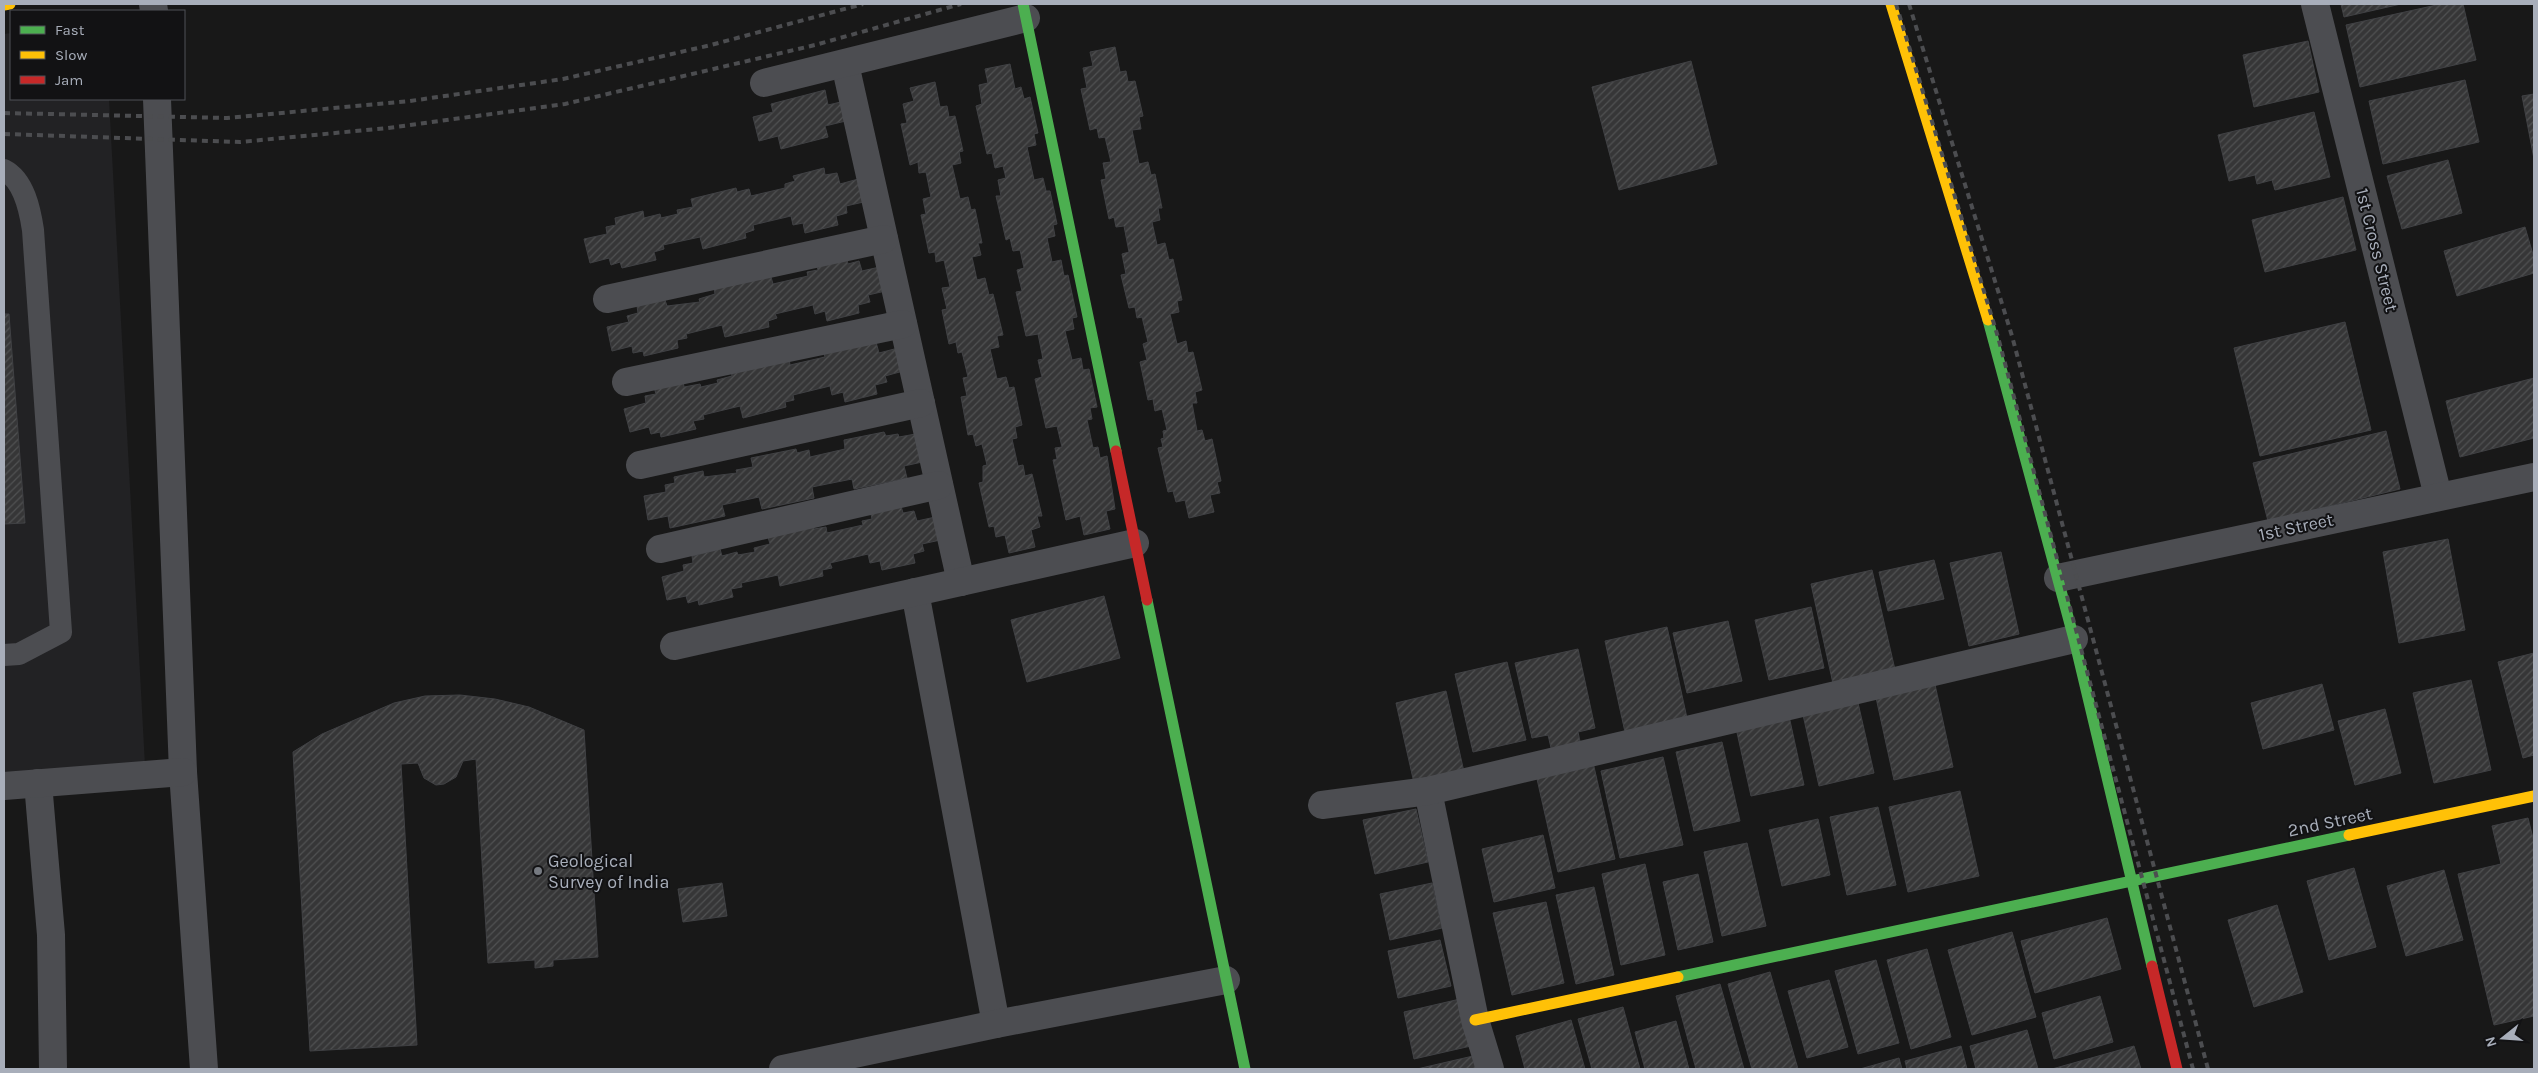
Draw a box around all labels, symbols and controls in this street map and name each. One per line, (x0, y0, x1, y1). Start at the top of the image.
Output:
legend (10, 10, 185, 100)
text: Fast (55, 21, 85, 39)
text: Slow (55, 46, 87, 64)
text: Jam (55, 71, 83, 89)
street label: 1st Cross Street (2351, 186, 2403, 314)
street label: 1st Street (2257, 508, 2336, 546)
street label: 2nd Street (2286, 802, 2374, 842)
place label: Geological Survey of India (548, 850, 669, 893)
marker: Geological Survey of India (532, 865, 544, 877)
north arrow (2478, 1013, 2528, 1063)
text: N (2481, 1034, 2501, 1049)

